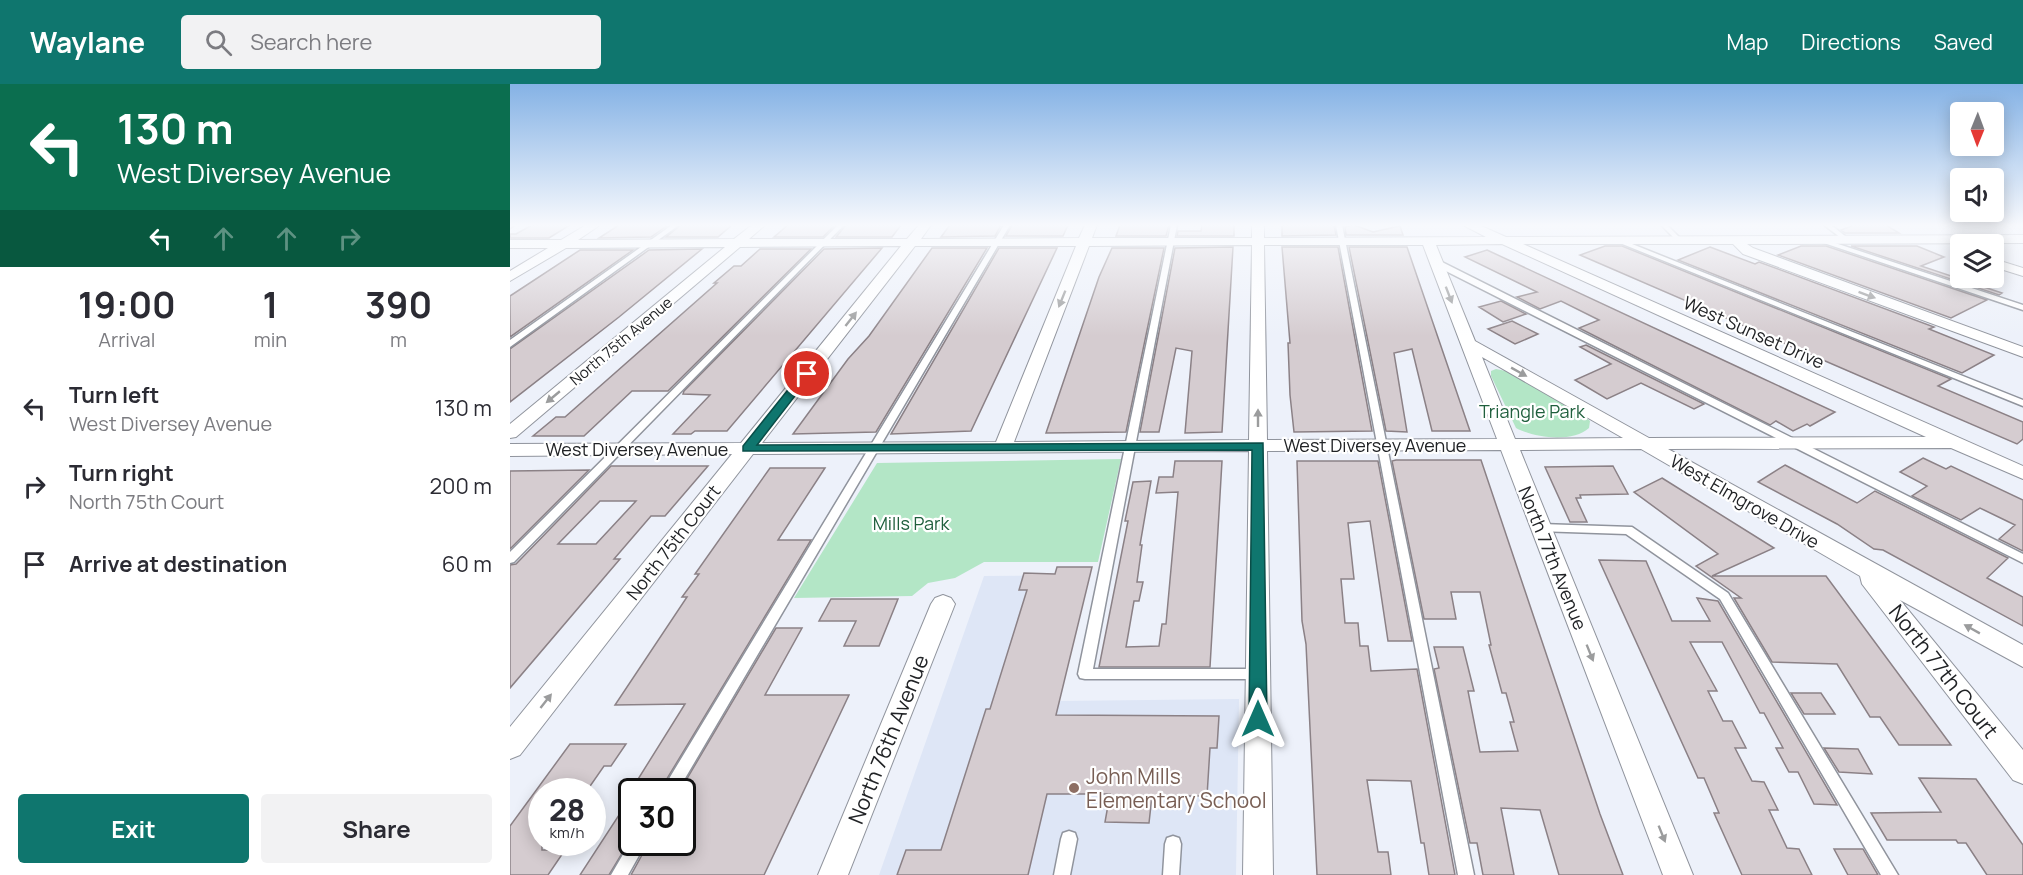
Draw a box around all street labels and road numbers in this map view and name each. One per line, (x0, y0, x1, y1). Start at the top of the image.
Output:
street label: West Sunset Drive (1680, 290, 1828, 374)
street label: North 75th Avenue (565, 292, 677, 390)
street label: West Diversey Avenue (1284, 433, 1466, 457)
street label: West Diversey Avenue (546, 437, 728, 461)
street label: West Elmgrove Drive (1666, 448, 1824, 554)
street label: North 75th Court (621, 480, 725, 604)
street label: North 77th Avenue (1513, 483, 1593, 633)
street label: North 77th Court (1883, 599, 2005, 743)
street label: North 76th Avenue (841, 650, 935, 828)

